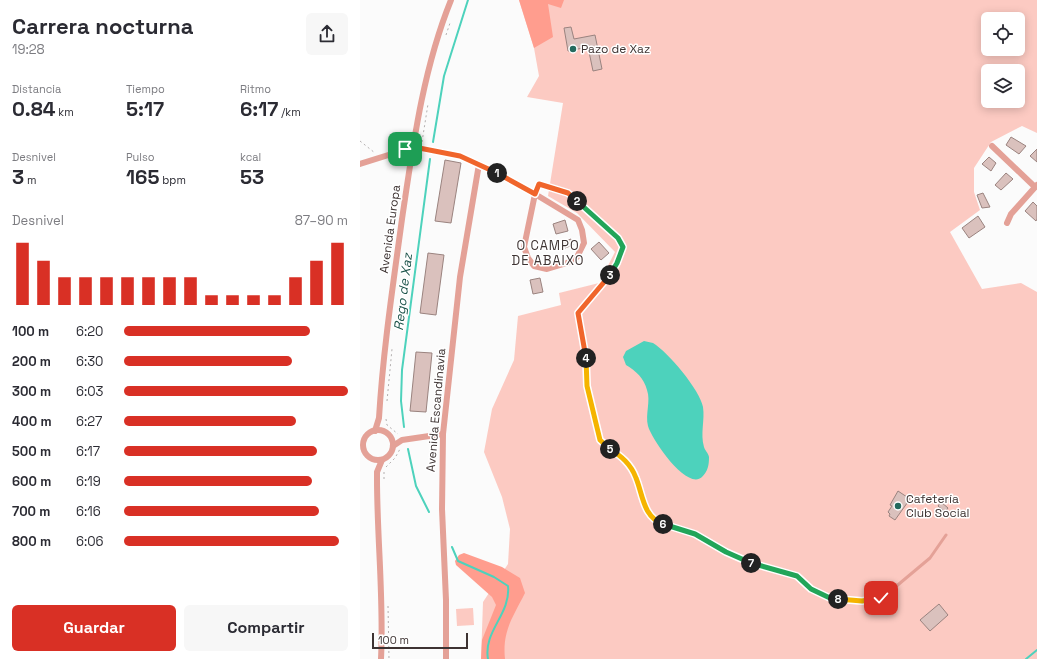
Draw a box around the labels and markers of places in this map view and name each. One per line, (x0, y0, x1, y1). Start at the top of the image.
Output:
place label: Pazo de Xaz (581, 41, 650, 57)
marker: Pazo de Xaz (568, 44, 578, 54)
pin (388, 132, 422, 166)
pin: 1 (487, 163, 507, 183)
pin: 2 (567, 191, 587, 211)
pin: 3 (600, 265, 620, 285)
pin: 4 (576, 348, 596, 368)
pin: 5 (600, 439, 620, 459)
place label: Cafetería Club Social (906, 491, 970, 521)
marker: Cafetería Club Social (893, 501, 903, 511)
pin: 6 (653, 514, 673, 534)
pin: 7 (741, 553, 761, 573)
pin (864, 581, 898, 615)
pin: 8 (828, 589, 848, 609)

